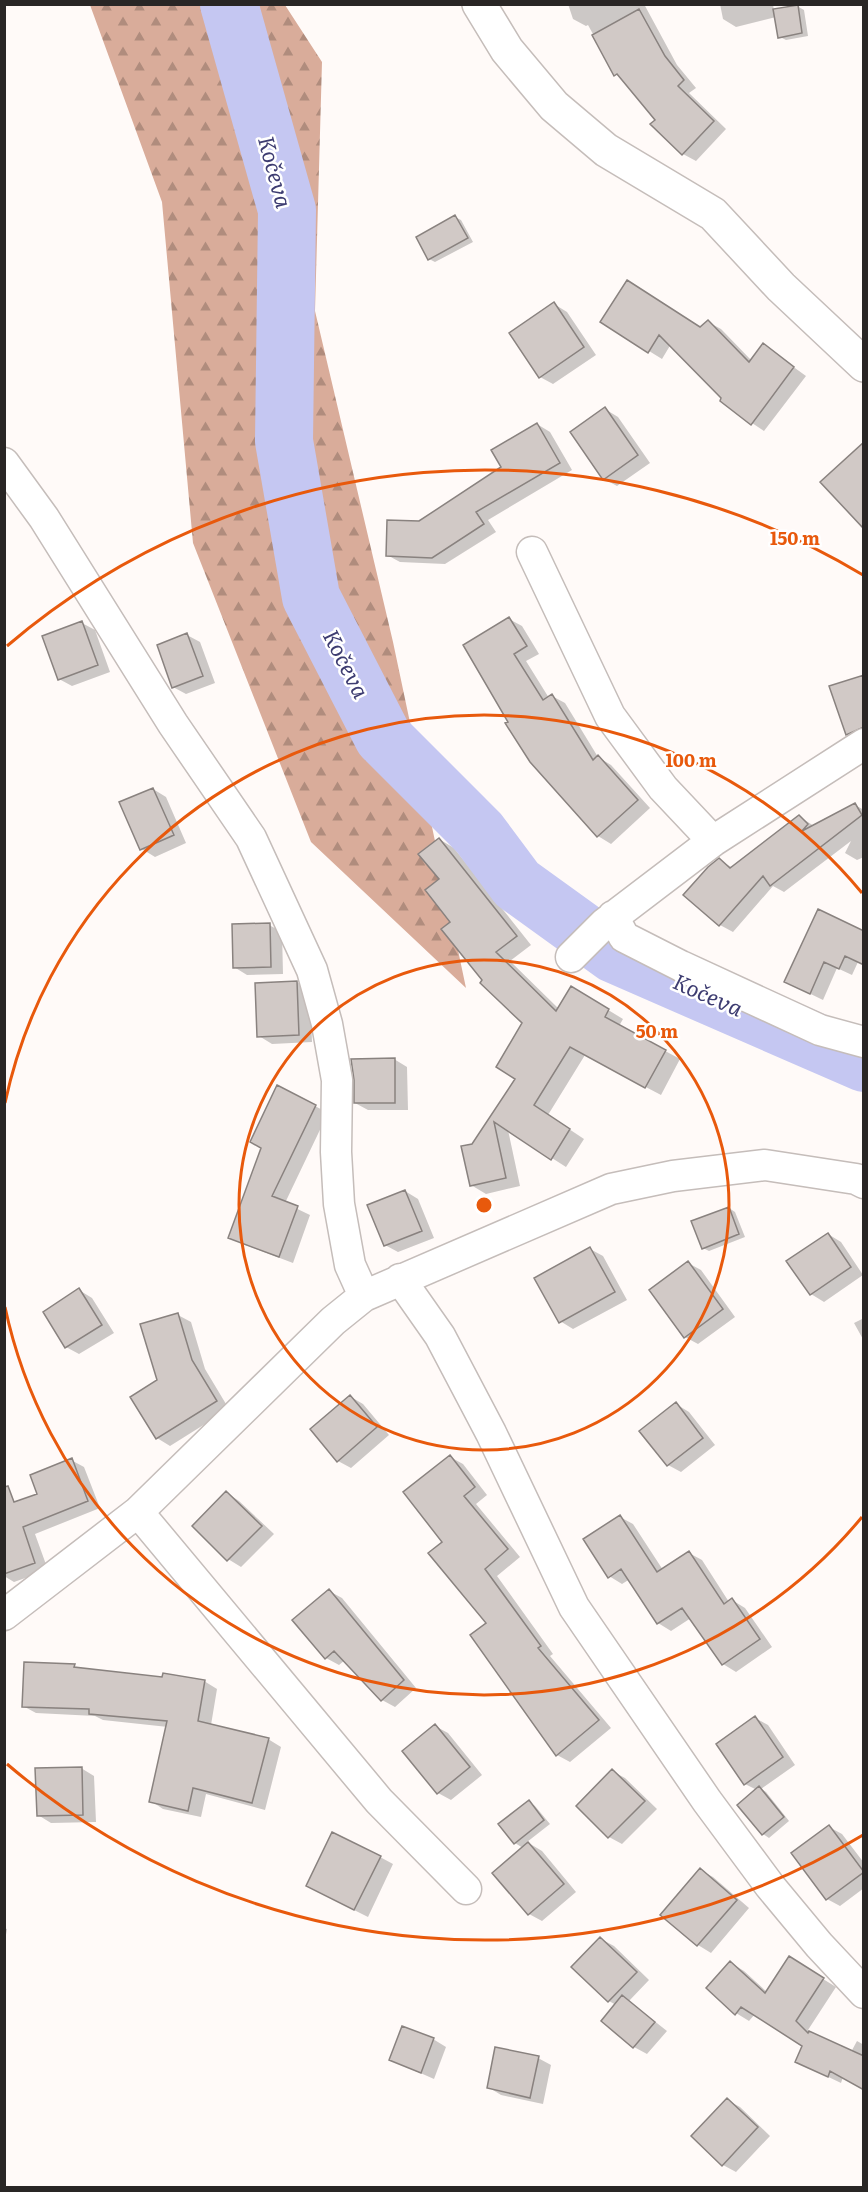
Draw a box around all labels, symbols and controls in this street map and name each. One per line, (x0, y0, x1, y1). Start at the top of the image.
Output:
water label: Kočeva (251, 132, 302, 212)
text: 150 m (770, 524, 820, 551)
water label: Kočeva (316, 623, 379, 704)
text: 100 m (665, 746, 717, 773)
water label: Kočeva (668, 964, 749, 1024)
text: 50 m (636, 1017, 678, 1044)
centre of rings (474, 1195, 494, 1215)

